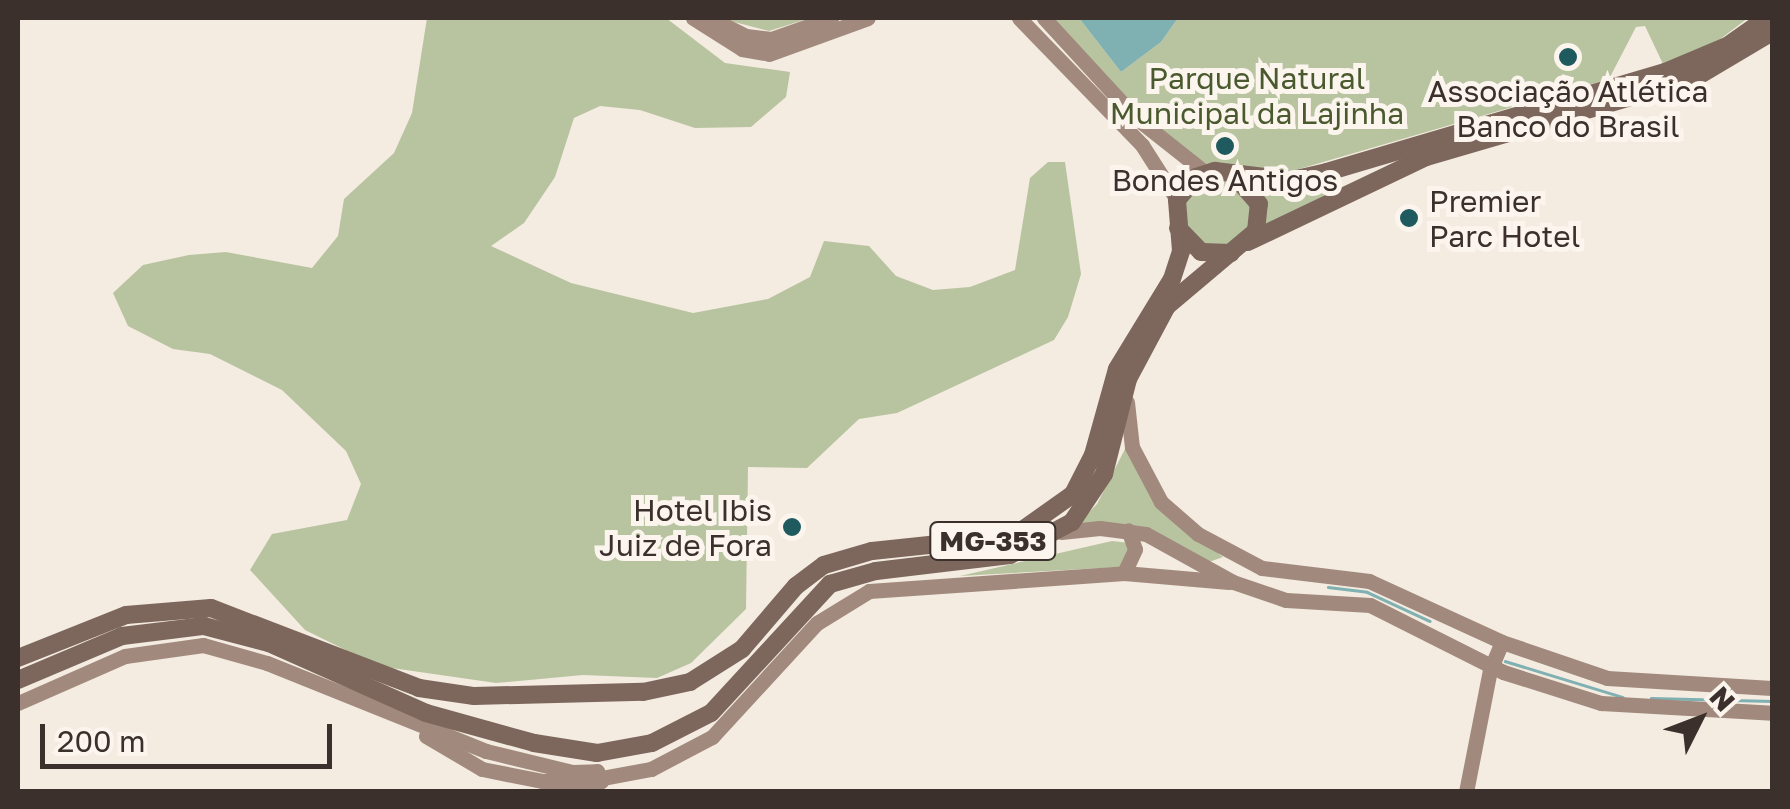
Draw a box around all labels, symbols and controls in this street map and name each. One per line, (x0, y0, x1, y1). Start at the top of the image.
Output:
marker: Associação Atlética Banco do Brasil (1557, 46, 1579, 68)
park label: Parque Natural Municipal da Lajinha (1110, 60, 1404, 130)
place label: Associação Atlética Banco do Brasil (1428, 73, 1708, 144)
marker: Bondes Antigos (1214, 135, 1236, 157)
place label: Bondes Antigos (1112, 162, 1338, 198)
place label: Premier Parc Hotel (1429, 183, 1580, 254)
marker: Premier Parc Hotel (1398, 207, 1420, 229)
place label: Hotel Ibis Juiz de Fora (599, 492, 772, 562)
marker: Hotel Ibis Juiz de Fora (781, 516, 803, 538)
road number: MG-353 (928, 518, 1058, 564)
north arrow (1650, 669, 1750, 769)
text: N (1703, 680, 1742, 718)
scale bar (45, 704, 338, 766)
text: 200 m (57, 723, 146, 759)

